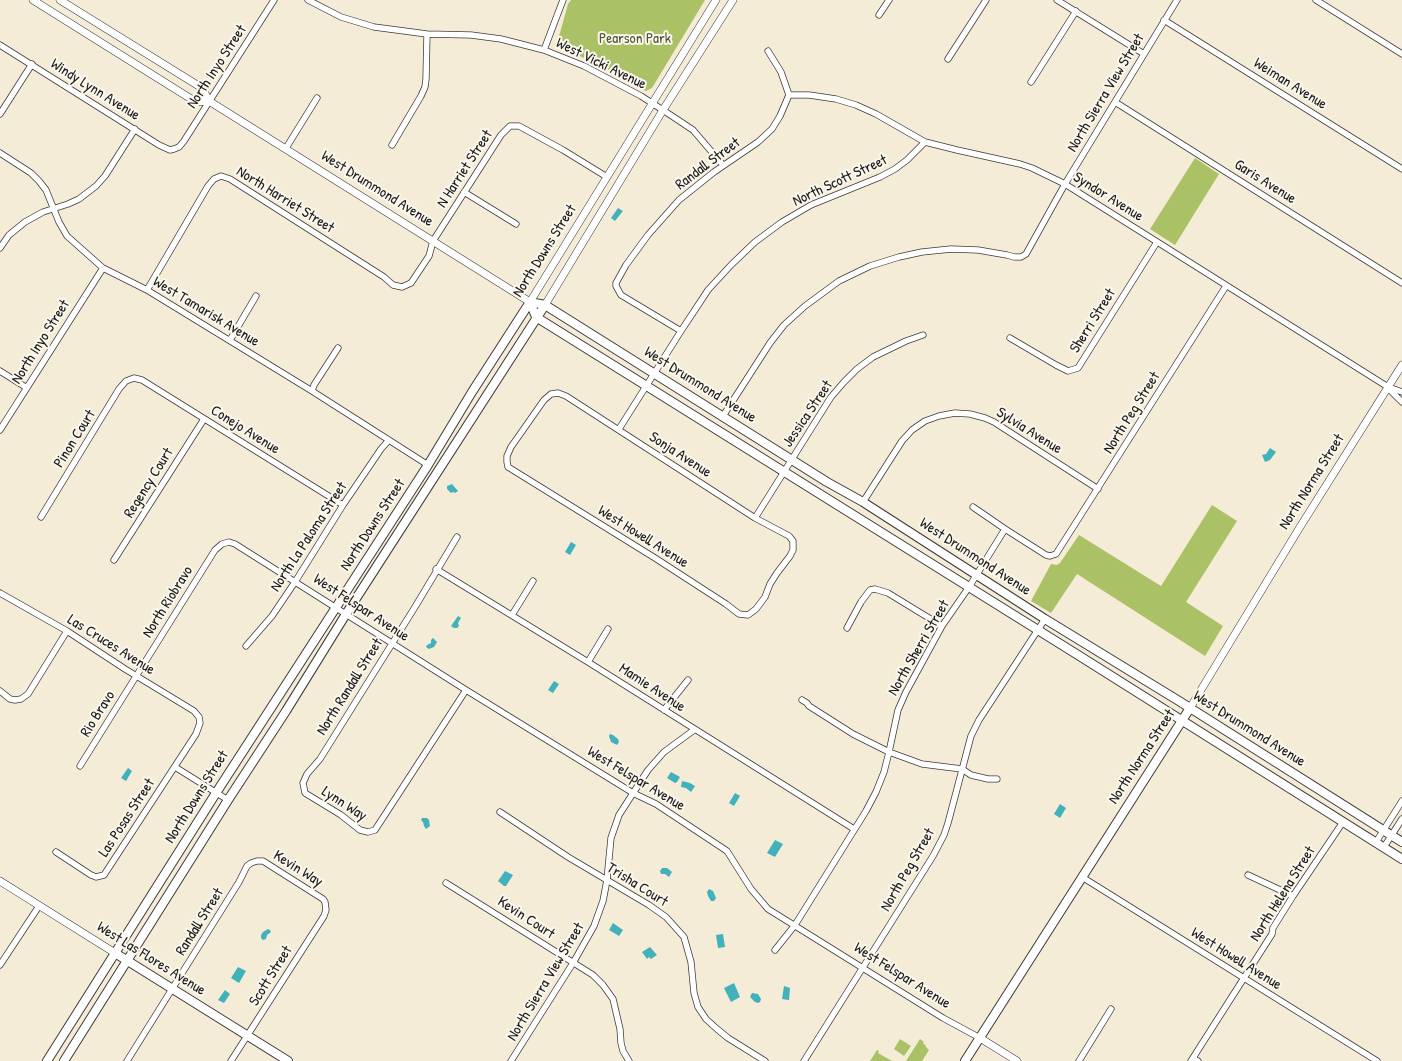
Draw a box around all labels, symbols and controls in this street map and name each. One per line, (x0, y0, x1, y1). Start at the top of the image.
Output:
street label: North Inyo Street (183, 22, 251, 112)
park label: Pearson Park (599, 30, 671, 48)
street label: North Sierra View Street (1064, 31, 1148, 155)
street label: West Vicki Avenue (553, 34, 649, 94)
street label: Weiman Avenue (1250, 54, 1330, 114)
street label: Windy Lynn Avenue (47, 55, 143, 125)
street label: N Harriet Street (433, 127, 497, 211)
street label: Randall Street (672, 134, 744, 194)
street label: West Drummond Avenue (318, 147, 436, 231)
street label: North Scott Street (790, 151, 890, 211)
street label: Garis Avenue (1231, 156, 1299, 208)
street label: North Harriet Street (233, 163, 337, 237)
street label: Syndor Avenue (1070, 168, 1146, 226)
street label: North Downs Street (509, 201, 581, 301)
street label: West Tamarisk Avenue (149, 273, 263, 351)
street label: Sherri Street (1066, 286, 1120, 356)
street label: North Inyo Street (8, 297, 74, 387)
street label: West Drummond Avenue (641, 343, 759, 427)
street label: North Peg Street (1100, 369, 1164, 457)
street label: Jessica Street (779, 377, 837, 451)
street label: Conejo Avenue (207, 402, 283, 458)
street label: Sylvia Avenue (993, 404, 1065, 458)
street label: Pinon Court (50, 407, 100, 471)
street label: Sonja Avenue (645, 428, 715, 482)
street label: North Norma Street (1275, 431, 1349, 533)
street label: Regency Court (120, 445, 178, 521)
street label: North Downs Street (337, 476, 409, 574)
street label: North La Paloma Street (267, 479, 351, 595)
street label: West Howell Avenue (594, 502, 692, 572)
street label: West Drummond Avenue (916, 514, 1034, 600)
street label: North Riobravo (139, 563, 197, 641)
street label: West Felspar Avenue (310, 570, 412, 646)
street label: North Sherri Street (884, 597, 954, 699)
street label: Las Cruces Avenue (64, 611, 158, 679)
street label: North Randall Street (313, 635, 387, 739)
street label: Mamie Avenue (615, 660, 689, 716)
street label: West Drummond Avenue (1190, 687, 1308, 771)
street label: Rio Bravo (77, 688, 119, 740)
street label: North Norma Street (1105, 706, 1179, 808)
street label: West Felspar Avenue (584, 743, 688, 815)
street label: North Downs Street (161, 747, 233, 847)
street label: Las Posas Street (95, 775, 159, 861)
street label: Lynn Way (318, 783, 370, 825)
street label: North Peg Street (877, 825, 939, 915)
street label: North Helena Street (1247, 843, 1319, 945)
street label: Kevin Way (270, 847, 326, 891)
street label: Trisha Court (603, 859, 671, 911)
street label: Randall Street (172, 885, 228, 959)
street label: Kevin Court (494, 893, 558, 943)
street label: West Las Flores Avenue (93, 918, 209, 1000)
street label: North Sierra View Street (504, 920, 588, 1044)
street label: West Howell Avenue (1187, 924, 1285, 994)
street label: West Felspar Avenue (850, 939, 954, 1013)
street label: Scott Street (245, 943, 297, 1009)

